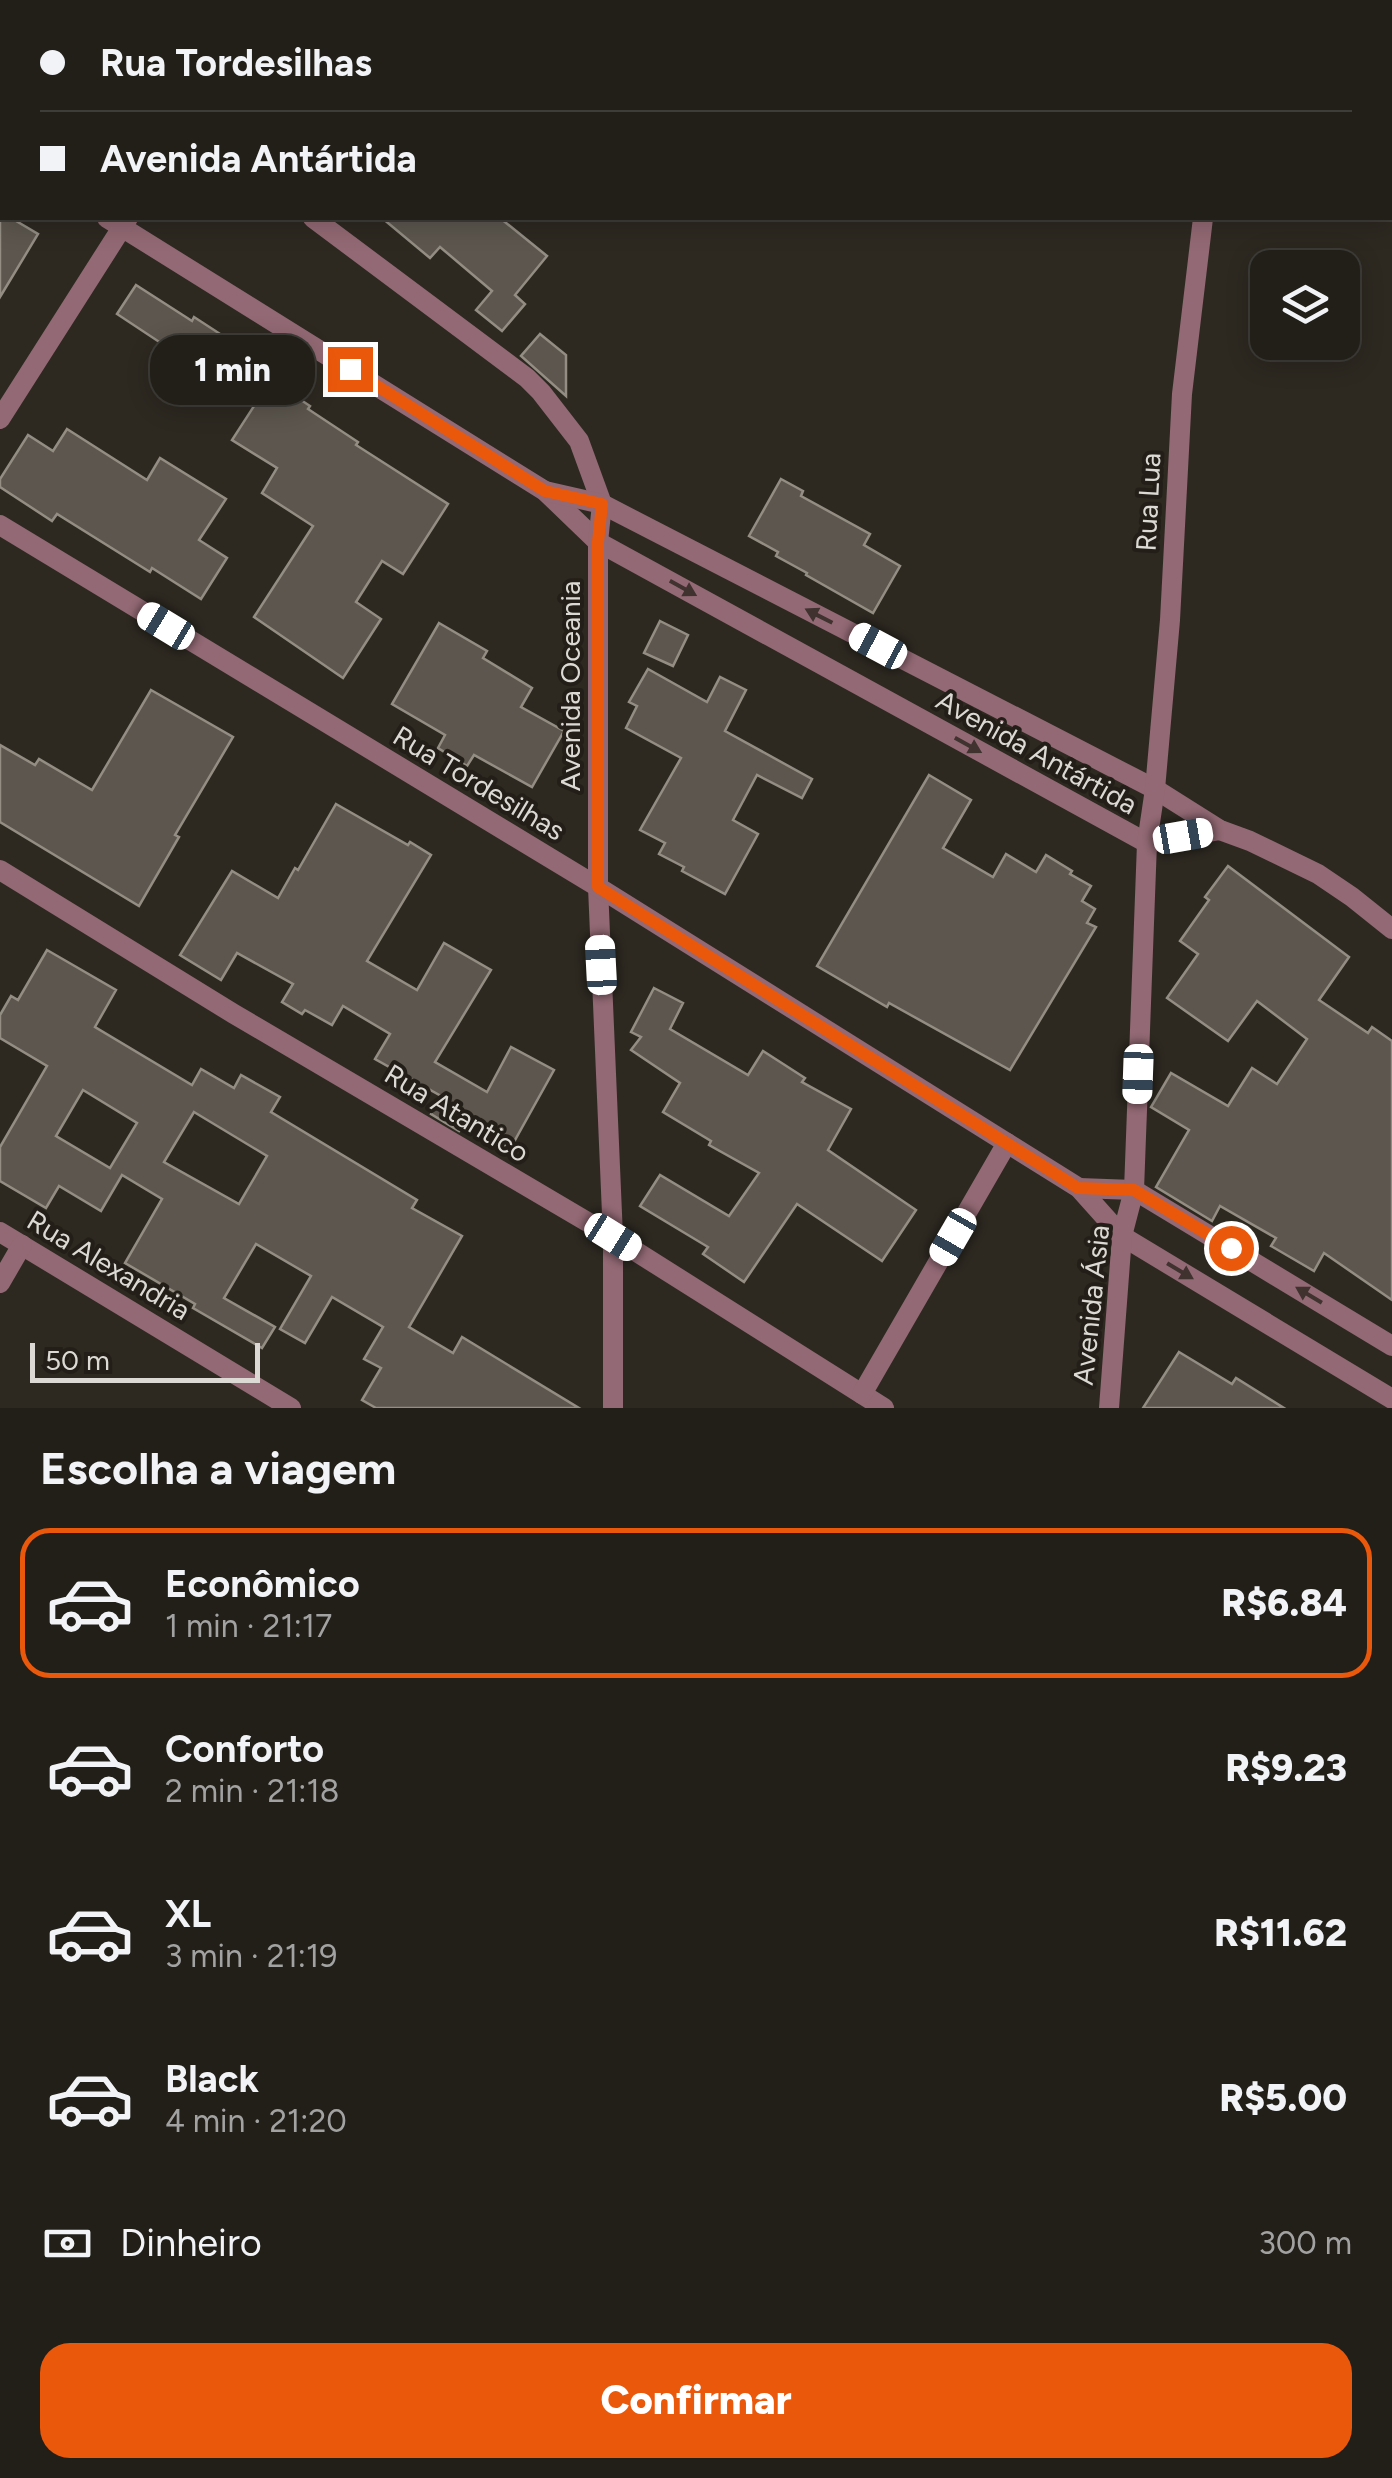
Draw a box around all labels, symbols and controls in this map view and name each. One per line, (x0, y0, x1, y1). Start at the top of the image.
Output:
text: Rua Tordesilhas (100, 40, 372, 86)
text: Avenida Antártida (100, 136, 417, 182)
map controls (1250, 250, 1360, 360)
button: layers (1250, 250, 1360, 360)
callout: 1 min (150, 334, 315, 404)
route end (328, 347, 373, 392)
text: 1 min (194, 351, 271, 389)
street label: Rua Lua (1128, 452, 1168, 552)
one-way arrow (669, 580, 698, 597)
street label: Avenida Oceania (553, 581, 587, 791)
car (133, 598, 199, 654)
one-way arrow (805, 608, 834, 625)
car (844, 619, 912, 673)
street label: Avenida Antártida (931, 683, 1143, 821)
street label: Rua Tordesilhas (387, 718, 571, 848)
one-way arrow (954, 736, 982, 753)
car (1151, 816, 1215, 856)
car (584, 934, 618, 996)
car (1122, 1043, 1154, 1105)
street label: Rua Atantico (379, 1057, 535, 1169)
street label: Rua Alexandria (21, 1203, 197, 1327)
car (925, 1204, 981, 1270)
car (580, 1208, 646, 1266)
street label: Avenida Ásia (1066, 1223, 1116, 1387)
route start (1209, 1226, 1254, 1271)
one-way arrow (1166, 1262, 1194, 1279)
one-way arrow (1295, 1286, 1322, 1305)
scale bar (30, 1338, 260, 1382)
text: 50 m (45, 1343, 110, 1377)
text: Escolha a viagem (40, 1441, 396, 1495)
icon: car (45, 1558, 135, 1648)
text: Econômico (165, 1561, 360, 1607)
text: R$6.84 (1221, 1580, 1347, 1626)
text: 1 min · 21:17 (165, 1607, 332, 1645)
icon: car (45, 1723, 135, 1813)
text: Conforto (165, 1726, 324, 1772)
text: R$9.23 (1225, 1745, 1347, 1791)
text: 2 min · 21:18 (165, 1772, 339, 1810)
icon: car (45, 1888, 135, 1978)
text: XL (165, 1891, 211, 1937)
text: R$11.62 (1214, 1910, 1347, 1956)
text: 3 min · 21:19 (165, 1937, 337, 1975)
icon: car (45, 2053, 135, 2143)
text: Black (165, 2056, 259, 2102)
text: R$5.00 (1219, 2075, 1347, 2121)
text: 4 min · 21:20 (165, 2102, 347, 2140)
icon: cash (40, 2216, 95, 2271)
text: Dinheiro (120, 2220, 262, 2266)
text: 300 m (1258, 2224, 1352, 2262)
button: Confirmar (40, 2343, 1352, 2458)

